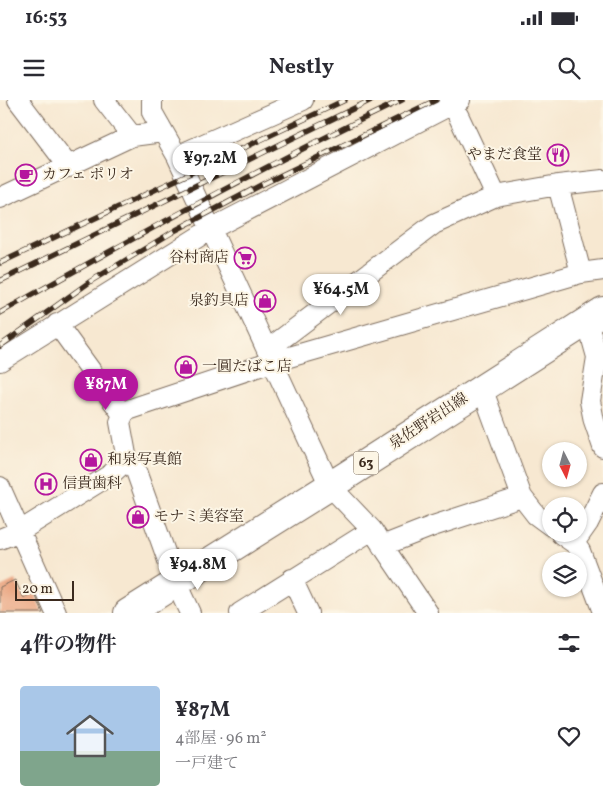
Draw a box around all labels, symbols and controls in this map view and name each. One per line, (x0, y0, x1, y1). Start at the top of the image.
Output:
text: 16:53 (25, 5, 67, 31)
text: Nestly (269, 52, 334, 83)
icon: menu (20, 54, 48, 82)
icon: search (555, 54, 583, 82)
pin: ¥97.2M (169, 142, 251, 185)
restaurant icon: やまだ食堂 (546, 143, 570, 167)
place label: やまだ食堂 (467, 145, 542, 166)
text: ¥97.2M (183, 148, 237, 170)
cafe icon: カフェ ポリオ (14, 163, 38, 187)
place label: カフェ ポリオ (42, 165, 134, 186)
supermarket icon: 谷村商店 (233, 246, 257, 270)
place label: 谷村商店 (169, 248, 229, 269)
pin: ¥64.5M (300, 274, 382, 316)
text: ¥64.5M (313, 279, 369, 301)
shop icon: 泉釣具店 (253, 289, 277, 313)
place label: 泉釣具店 (189, 291, 249, 312)
shop icon: 一圓たばこ店 (174, 355, 198, 379)
place label: 一圓たばこ店 (202, 357, 292, 378)
pin: ¥87M (76, 368, 136, 411)
text: ¥87M (85, 374, 127, 396)
street label: 泉佐野岩出線 (386, 389, 472, 455)
north arrow (542, 442, 588, 488)
map controls (542, 442, 587, 597)
shop icon: 和泉写真館 (79, 448, 103, 472)
place label: 和泉写真館 (107, 450, 182, 471)
road number: 63 (354, 452, 378, 474)
hospital icon: 信貴歯科 (34, 472, 58, 496)
place label: 信貴歯科 (62, 474, 122, 495)
button: locate (542, 497, 587, 542)
shop icon: モナミ美容室 (126, 505, 150, 529)
place label: モナミ美容室 (154, 507, 244, 528)
pin: ¥94.8M (157, 548, 239, 591)
button: layers (542, 552, 587, 597)
text: ¥94.8M (169, 554, 227, 576)
scale bar (15, 578, 74, 601)
text: 20 m (22, 580, 53, 599)
icon: filters (555, 629, 583, 657)
text: 4件の物件 (20, 631, 117, 660)
text: ¥87M (175, 696, 230, 725)
icon: home (60, 706, 120, 766)
icon: heart (555, 722, 583, 750)
text: 4部屋 · 96 m² (175, 728, 266, 750)
text: 一戸建て (175, 753, 239, 775)

